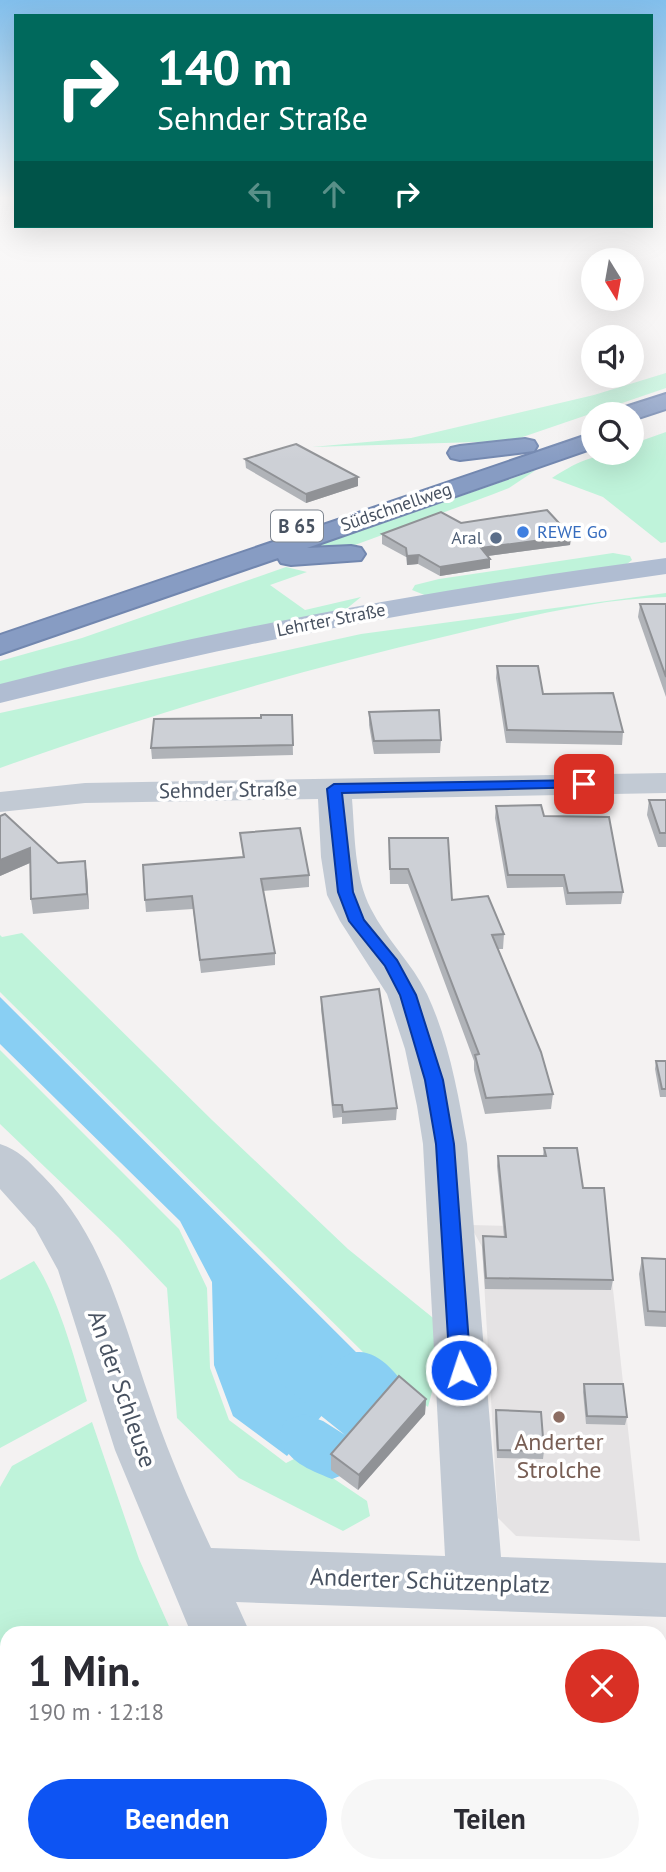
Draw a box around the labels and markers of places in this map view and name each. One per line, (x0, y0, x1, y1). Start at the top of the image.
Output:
place label: REWE Go (537, 520, 607, 543)
marker: REWE Go (515, 524, 531, 540)
place label: Aral (451, 526, 483, 549)
marker: Aral (488, 530, 504, 546)
pin (554, 754, 614, 814)
marker: Anderter Strolche (551, 1409, 567, 1425)
place label: Anderter Strolche (514, 1426, 604, 1485)

